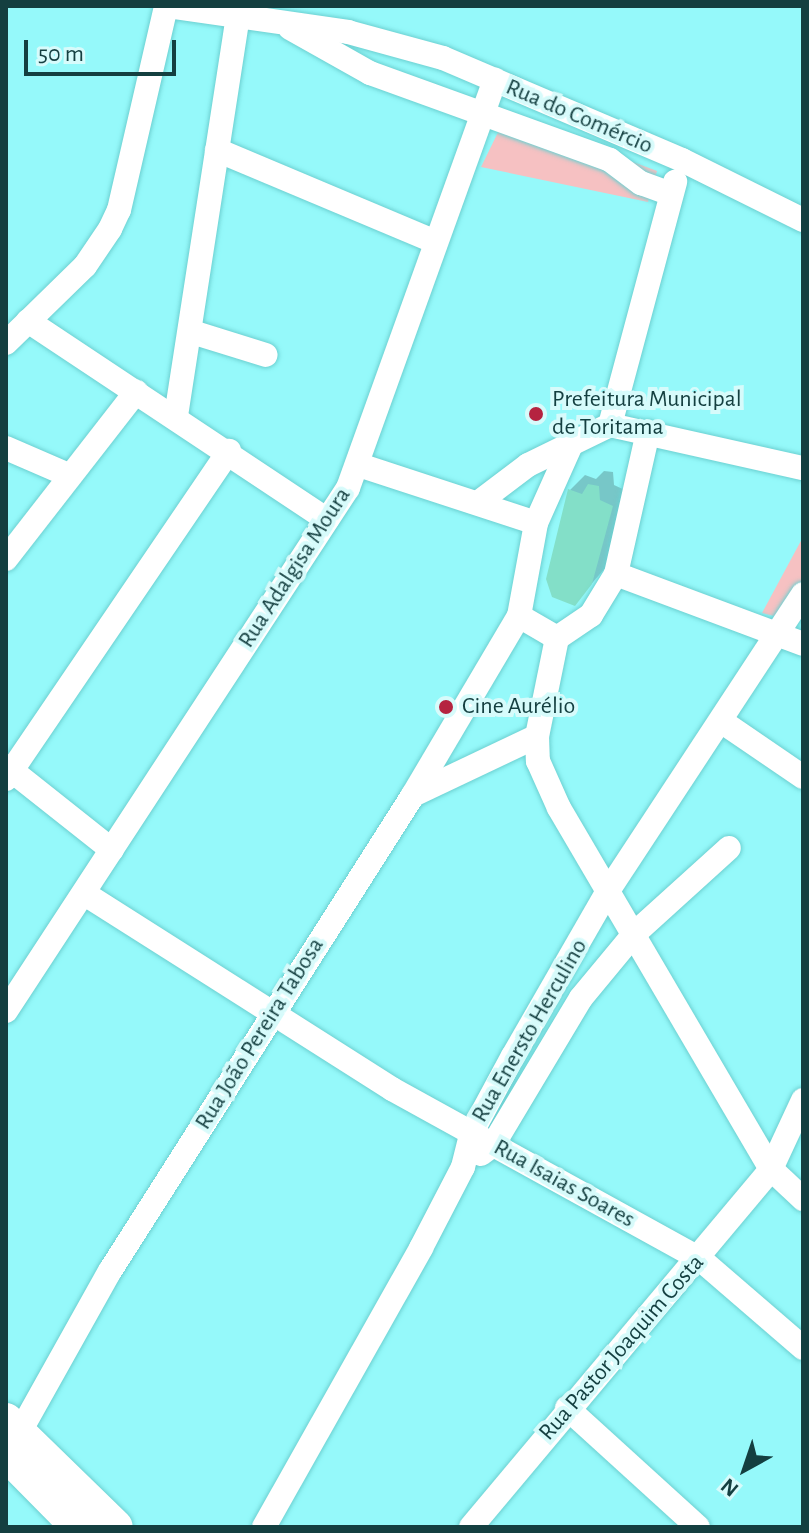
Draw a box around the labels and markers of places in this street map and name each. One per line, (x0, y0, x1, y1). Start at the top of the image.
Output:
place label: Prefeitura Municipal de Toritama (552, 386, 742, 442)
marker: Prefeitura Municipal de Toritama (527, 405, 545, 423)
place label: Cine Aurélio (462, 693, 575, 721)
marker: Cine Aurélio (437, 698, 455, 716)

